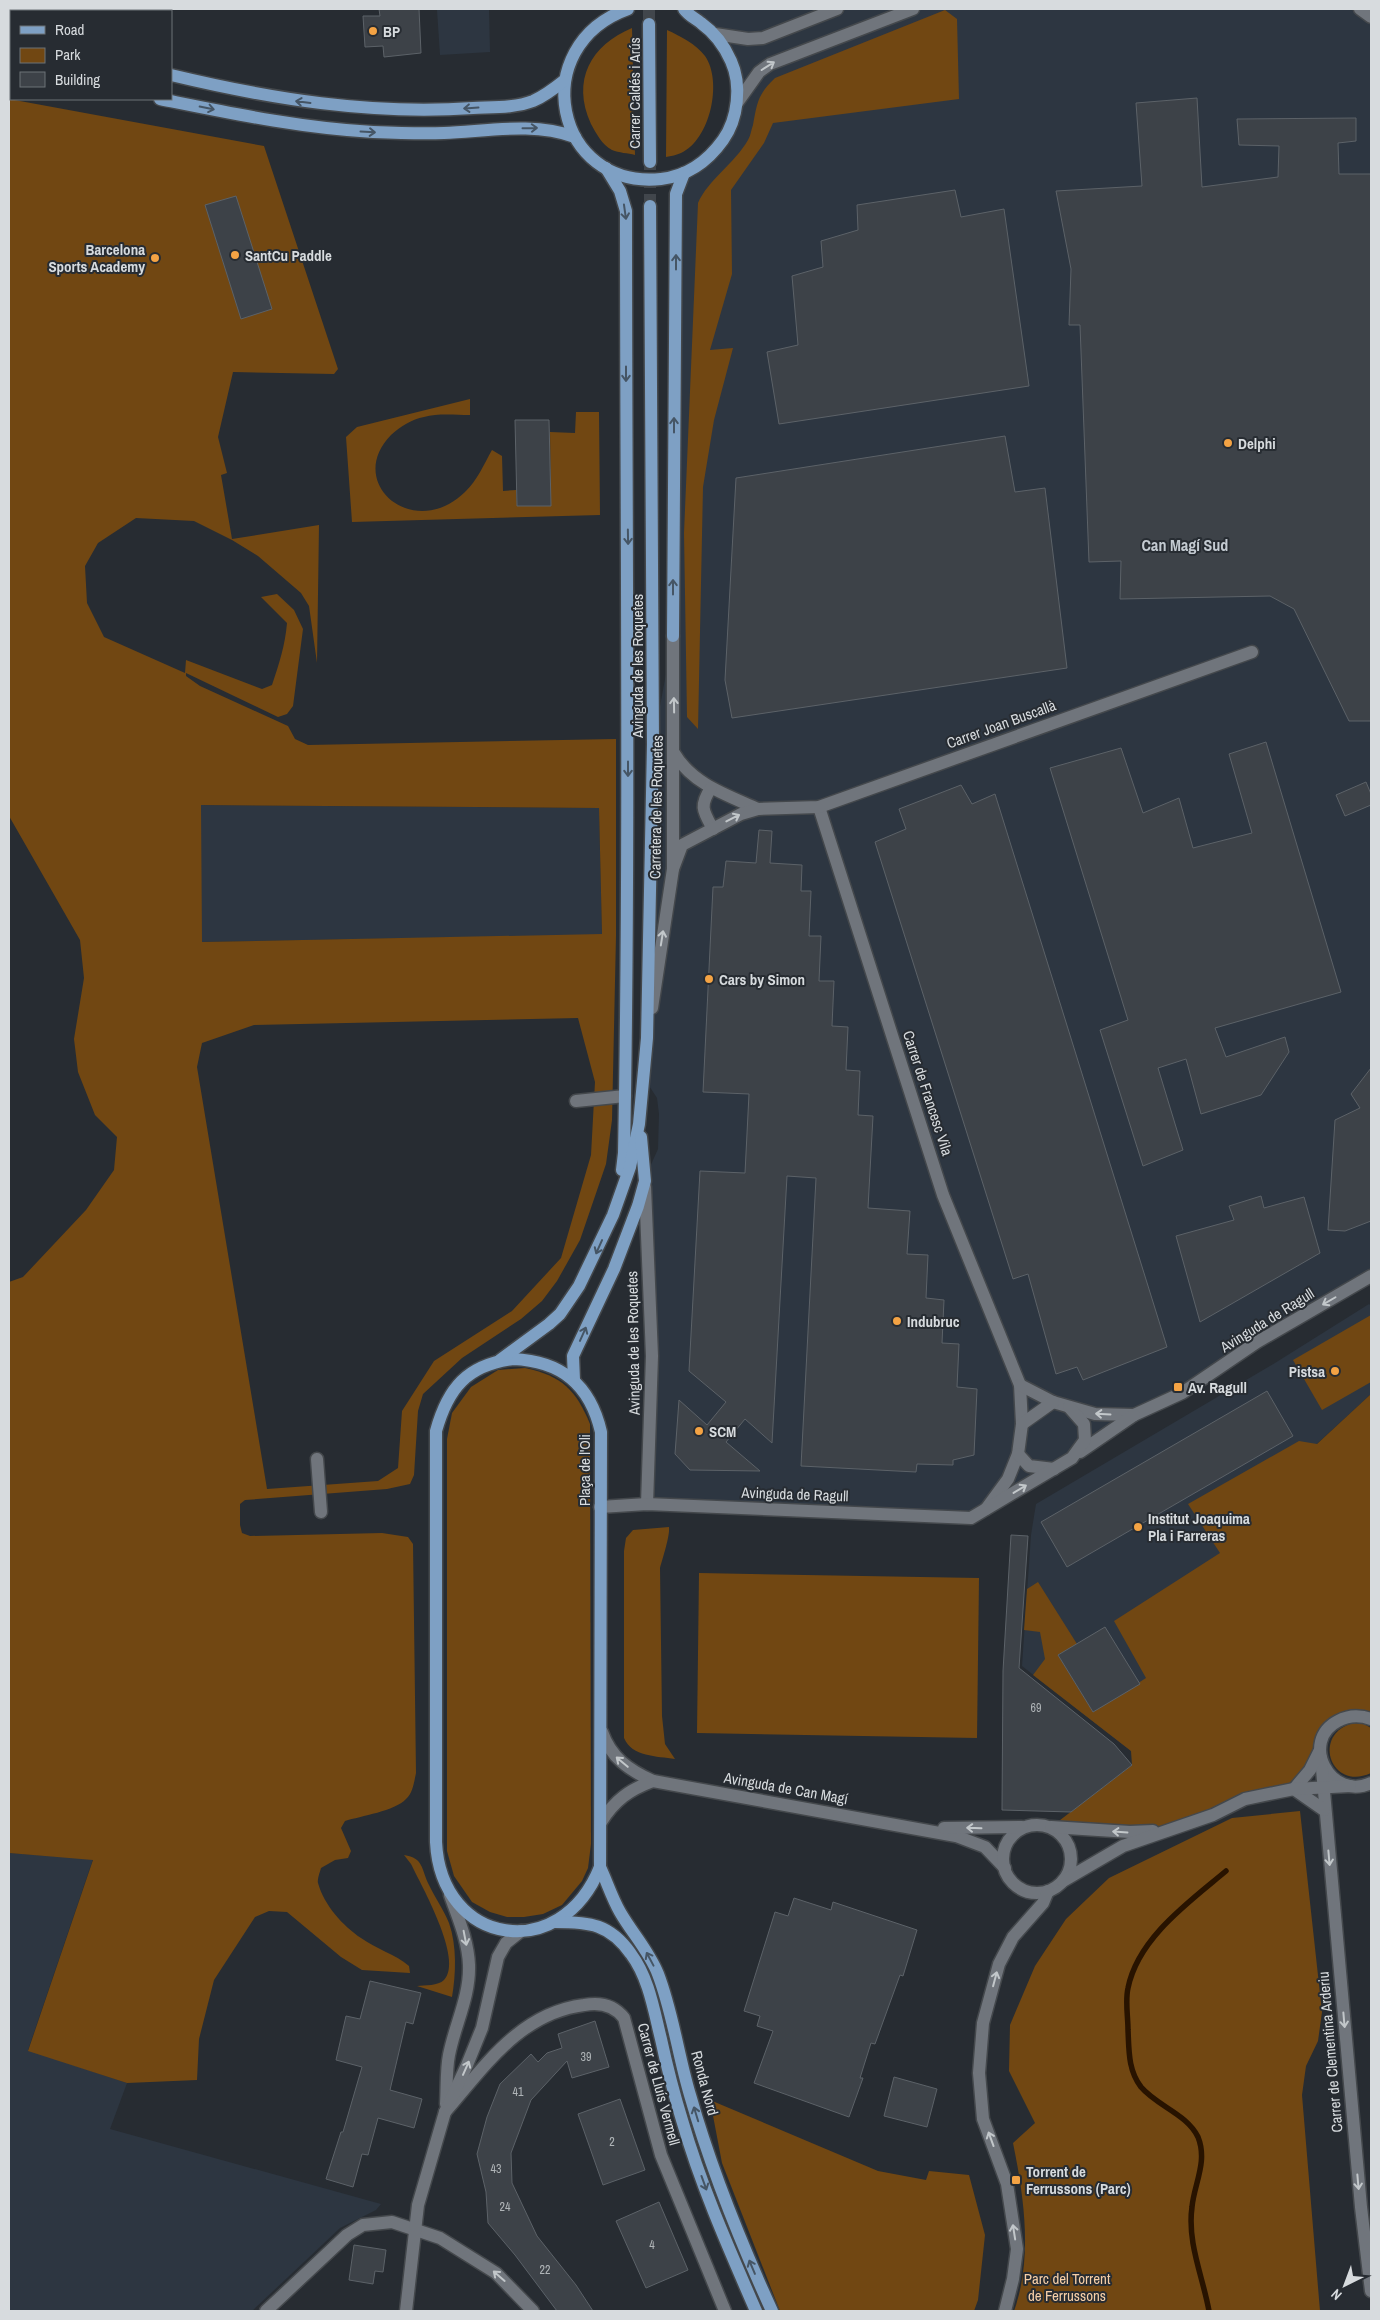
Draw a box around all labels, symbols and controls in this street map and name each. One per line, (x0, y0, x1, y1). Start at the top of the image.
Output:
legend (10, 10, 172, 100)
text: Road (55, 19, 84, 40)
place label: BP (383, 21, 400, 42)
marker: BP (367, 25, 379, 37)
street label: Carrer Caldés i Arús (624, 37, 645, 149)
text: Park (55, 44, 81, 65)
one-way arrow (761, 61, 775, 72)
text: Building (55, 69, 100, 90)
one-way arrow (295, 97, 311, 107)
one-way arrow (199, 104, 215, 113)
one-way arrow (463, 104, 479, 113)
one-way arrow (522, 123, 538, 133)
one-way arrow (360, 127, 376, 136)
one-way arrow (620, 203, 630, 219)
place label: Barcelona Sports Academy (48, 239, 145, 277)
place label: SantCu Paddle (245, 245, 332, 266)
marker: SantCu Paddle (229, 249, 241, 261)
marker: Barcelona Sports Academy (149, 252, 161, 264)
one-way arrow (671, 254, 681, 270)
one-way arrow (621, 366, 631, 382)
one-way arrow (669, 417, 679, 433)
place label: Delphi (1238, 433, 1276, 454)
marker: Delphi (1222, 437, 1234, 449)
one-way arrow (623, 528, 632, 544)
district label: Can Magí Sud (1142, 534, 1228, 556)
one-way arrow (668, 579, 678, 596)
street label: Avinguda de les Roquetes (627, 594, 648, 739)
street label: Carrer Joan Buscallà (943, 694, 1059, 754)
one-way arrow (669, 697, 679, 713)
street label: Carretera de les Roquetes (644, 735, 668, 879)
one-way arrow (623, 760, 633, 777)
one-way arrow (726, 813, 741, 823)
one-way arrow (658, 930, 668, 946)
place label: Cars by Simon (719, 969, 805, 990)
marker: Cars by Simon (703, 973, 715, 985)
street label: Carrer de Francesc Vila (898, 1028, 958, 1158)
one-way arrow (594, 1239, 604, 1254)
street label: Avinguda de les Roquetes (621, 1271, 645, 1416)
street label: Avinguda de Ragull (1215, 1283, 1318, 1358)
one-way arrow (1322, 1296, 1337, 1306)
place label: Indubruc (907, 1311, 960, 1332)
marker: Indubruc (891, 1315, 903, 1327)
one-way arrow (578, 1327, 588, 1342)
place label: Pistsa (1289, 1361, 1325, 1382)
marker: Pistsa (1329, 1365, 1341, 1377)
place label: Av. Ragull (1188, 1377, 1247, 1398)
marker: Av. Ragull (1172, 1381, 1184, 1393)
one-way arrow (1095, 1409, 1112, 1419)
place label: SCM (709, 1421, 736, 1442)
marker: SCM (693, 1425, 705, 1437)
street label: Plaça de l'Oli (574, 1434, 595, 1506)
street label: Avinguda de Ragull (740, 1482, 849, 1506)
one-way arrow (1012, 1484, 1026, 1494)
place label: Institut Joaquima Pla i Farreras (1148, 1508, 1250, 1546)
marker: Institut Joaquima Pla i Farreras (1132, 1521, 1144, 1533)
house number: 69 (1031, 1700, 1041, 1716)
one-way arrow (615, 1757, 628, 1768)
street label: Avinguda de Can Magí (721, 1767, 850, 1809)
one-way arrow (966, 1823, 982, 1833)
one-way arrow (1112, 1827, 1128, 1836)
one-way arrow (1324, 1850, 1334, 1866)
one-way arrow (460, 1930, 470, 1946)
one-way arrow (645, 1952, 654, 1967)
street label: Carrer de Clementina Arderiu (1313, 1971, 1347, 2133)
one-way arrow (991, 1972, 1000, 1988)
one-way arrow (1339, 2012, 1348, 2028)
street label: Carrer de Lluís Vermell (633, 2021, 685, 2147)
street label: Ronda Nord (686, 2048, 724, 2118)
house number: 39 (581, 2049, 591, 2065)
one-way arrow (462, 2061, 471, 2076)
house number: 41 (513, 2084, 524, 2100)
one-way arrow (691, 2107, 700, 2123)
one-way arrow (986, 2131, 995, 2147)
house number: 2 (609, 2134, 615, 2150)
house number: 43 (491, 2161, 501, 2177)
place label: Torrent de Ferrussons (Parc) (1026, 2161, 1131, 2199)
marker: Torrent de Ferrussons (Parc) (1010, 2174, 1022, 2186)
one-way arrow (1354, 2174, 1363, 2190)
one-way arrow (700, 2175, 709, 2190)
house number: 24 (500, 2199, 511, 2215)
one-way arrow (1009, 2224, 1019, 2240)
house number: 4 (649, 2237, 655, 2253)
one-way arrow (747, 2260, 756, 2275)
north arrow (1320, 2260, 1370, 2310)
house number: 22 (540, 2262, 550, 2278)
park label: Parc del Torrent de Ferrussons (1024, 2268, 1111, 2306)
one-way arrow (493, 2270, 506, 2282)
text: N (1327, 2285, 1345, 2304)

